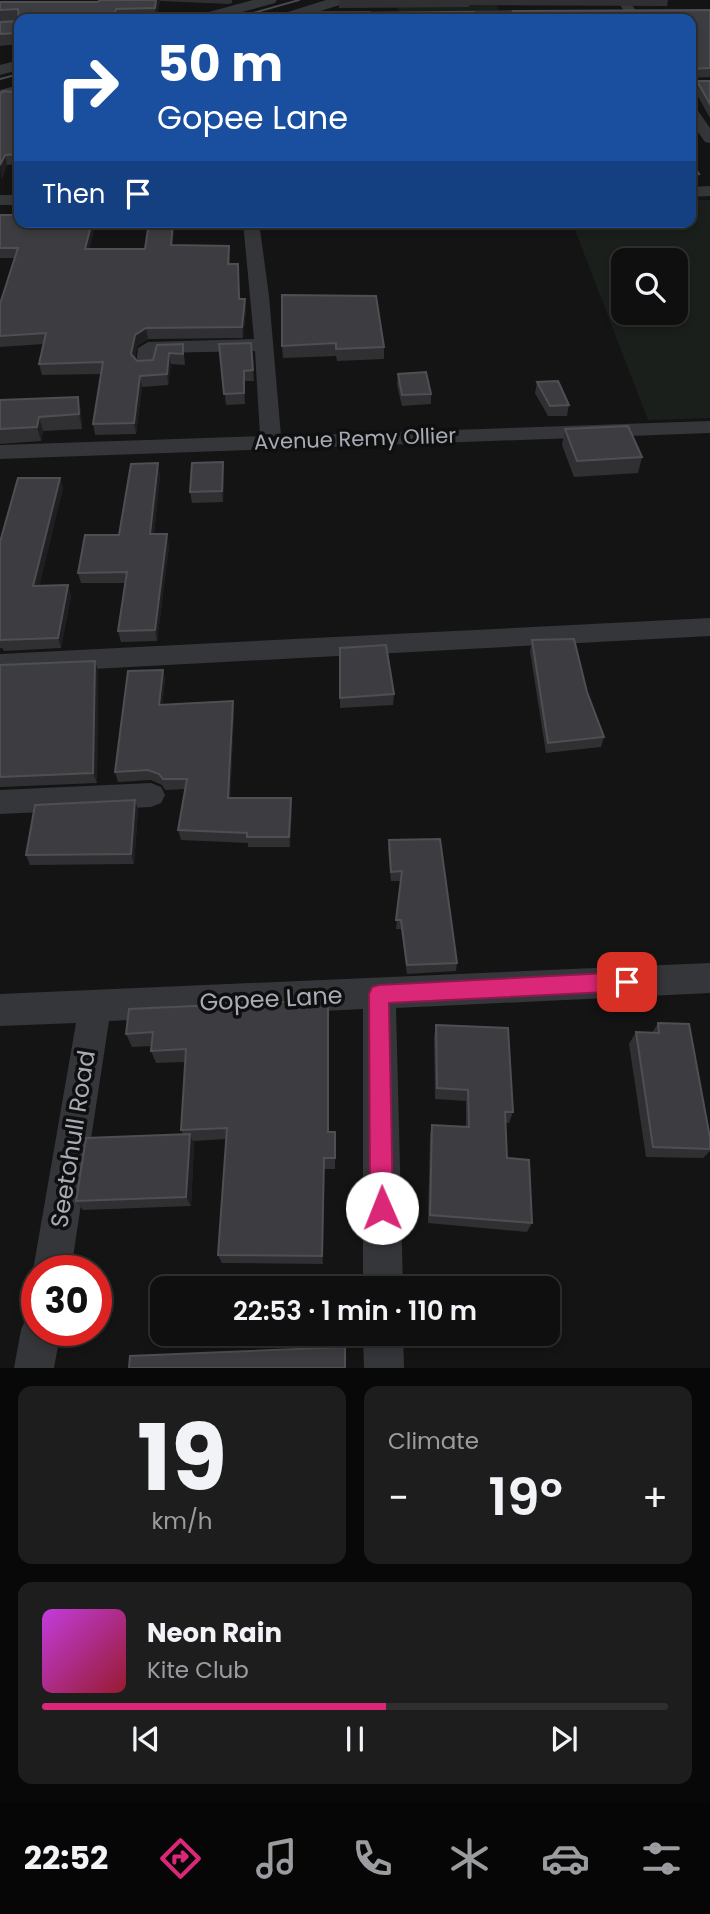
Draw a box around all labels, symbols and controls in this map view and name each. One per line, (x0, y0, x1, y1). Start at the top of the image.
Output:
text: 50 m (157, 30, 283, 98)
icon: right (42, 42, 133, 133)
text: Gopee Lane (157, 95, 348, 140)
icon: arrive (119, 175, 157, 213)
text: Then (42, 176, 105, 212)
map controls (611, 248, 688, 325)
button: search (611, 248, 688, 325)
street label: Avenue Remy Ollier (253, 420, 457, 457)
pin (597, 952, 657, 1012)
icon: arrive (608, 963, 646, 1001)
street label: Gopee Lane (199, 978, 343, 1019)
street label: Seetohull Road (42, 1048, 103, 1230)
position arrow (345, 1171, 419, 1245)
speed limit sign: 30 (21, 1255, 112, 1346)
text: 22:53 · 1 min · 110 m (233, 1293, 477, 1329)
text: 19 (137, 1394, 227, 1522)
text: Climate (388, 1425, 479, 1457)
text: 19° (488, 1460, 563, 1533)
text: − (388, 1471, 409, 1524)
text: + (642, 1471, 668, 1524)
text: km/h (151, 1505, 213, 1537)
text: Neon Rain (147, 1615, 282, 1651)
text: Kite Club (147, 1654, 249, 1686)
icon: previous (127, 1720, 165, 1758)
icon: pause (336, 1720, 374, 1758)
icon: next (545, 1720, 583, 1758)
icon: directions (156, 1834, 205, 1883)
icon: music (252, 1834, 301, 1883)
icon: phone (348, 1834, 397, 1883)
icon: climate (445, 1834, 494, 1883)
icon: car (541, 1834, 590, 1883)
icon: filters (637, 1834, 686, 1883)
text: 22:52 (24, 1835, 108, 1880)

